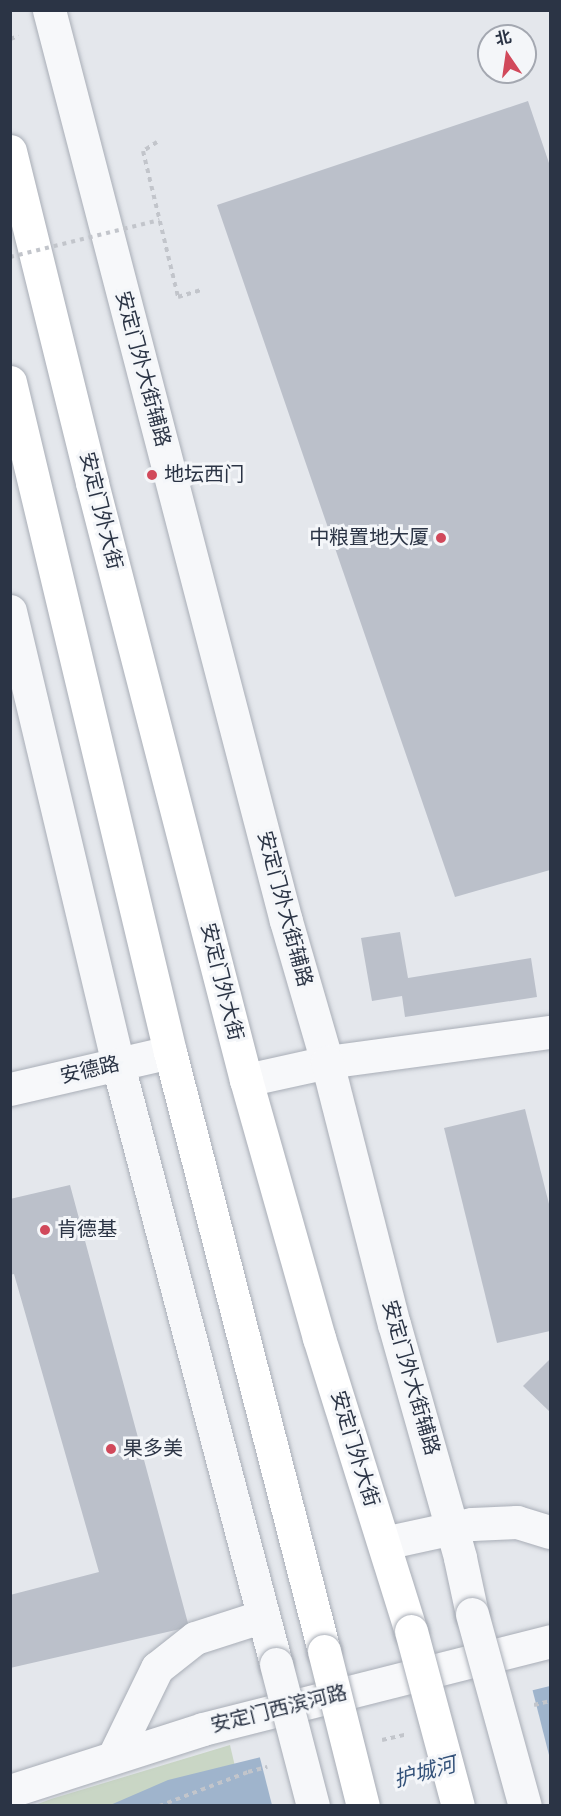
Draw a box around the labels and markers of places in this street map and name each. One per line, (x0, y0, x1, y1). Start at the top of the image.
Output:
place label: 地坛西门 (164, 463, 244, 487)
marker: 地坛西门 (145, 468, 159, 482)
place label: 中粮置地大厦 (309, 526, 429, 550)
marker: 中粮置地大厦 (434, 531, 448, 545)
place label: 肯德基 (57, 1218, 117, 1242)
marker: 肯德基 (38, 1223, 52, 1237)
place label: 果多美 (123, 1437, 183, 1461)
marker: 果多美 (104, 1442, 118, 1456)

